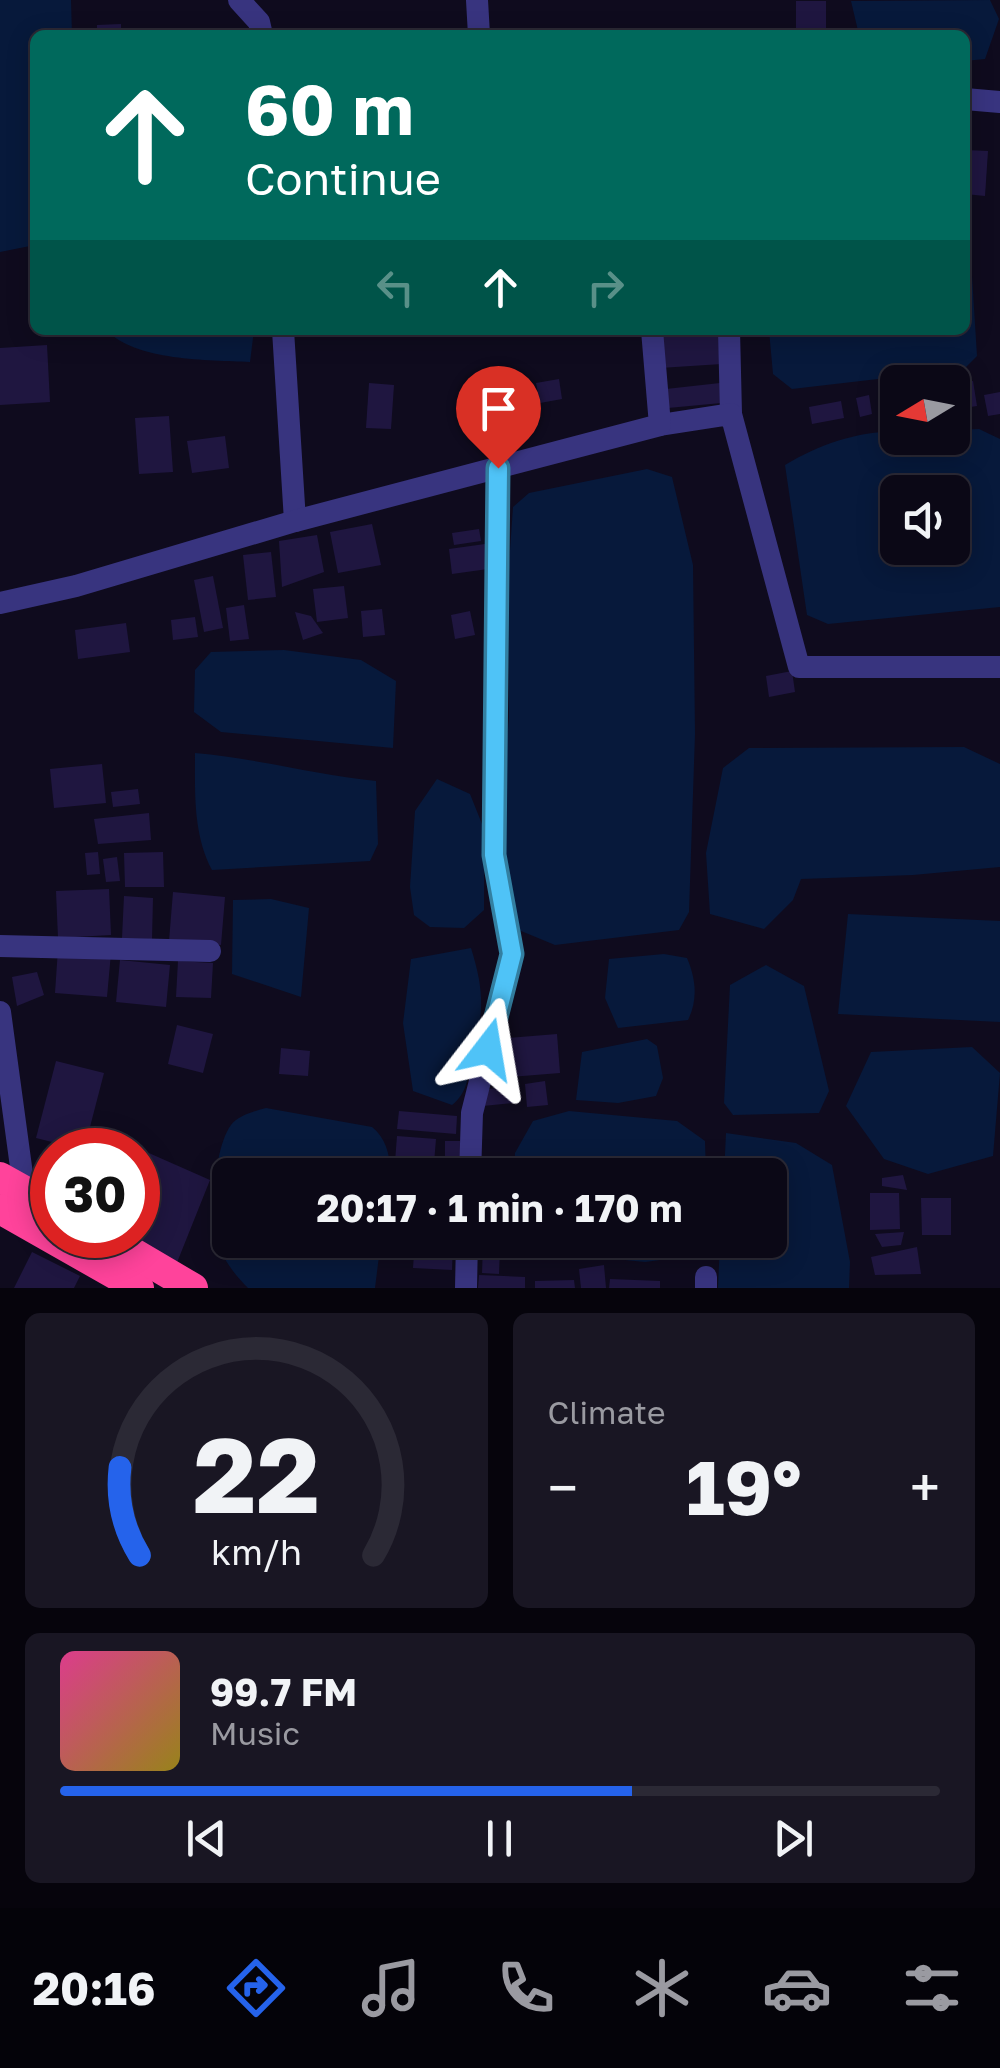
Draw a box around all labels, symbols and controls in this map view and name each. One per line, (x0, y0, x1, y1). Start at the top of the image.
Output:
text: 60 m (245, 66, 414, 150)
icon: ahead (80, 70, 210, 200)
text: Continue (245, 151, 441, 205)
icon: left (368, 260, 423, 315)
icon: ahead (473, 260, 528, 315)
icon: right (578, 260, 633, 315)
north arrow (880, 365, 970, 455)
map controls (880, 365, 970, 565)
pin (456, 366, 541, 469)
icon: arrive (471, 381, 526, 436)
button: sound (880, 475, 970, 565)
position arrow (436, 997, 540, 1101)
speed limit sign: 30 (30, 1128, 160, 1258)
text: 20:17 · 1 min · 170 m (316, 1185, 683, 1230)
text: Climate (548, 1393, 666, 1431)
text: 22 (193, 1411, 320, 1536)
text: 19° (686, 1441, 802, 1532)
text: − (548, 1454, 578, 1520)
text: + (910, 1454, 940, 1520)
text: km/h (211, 1530, 302, 1573)
text: 99.7 FM (210, 1669, 357, 1714)
text: Music (210, 1714, 300, 1752)
icon: previous (179, 1811, 234, 1866)
icon: pause (472, 1811, 527, 1866)
icon: next (766, 1811, 821, 1866)
icon: directions (221, 1953, 291, 2023)
icon: music (356, 1953, 426, 2023)
icon: phone (491, 1953, 561, 2023)
icon: climate (627, 1953, 697, 2023)
icon: car (762, 1953, 832, 2023)
icon: filters (897, 1953, 967, 2023)
text: 20:16 (33, 1961, 156, 2015)

